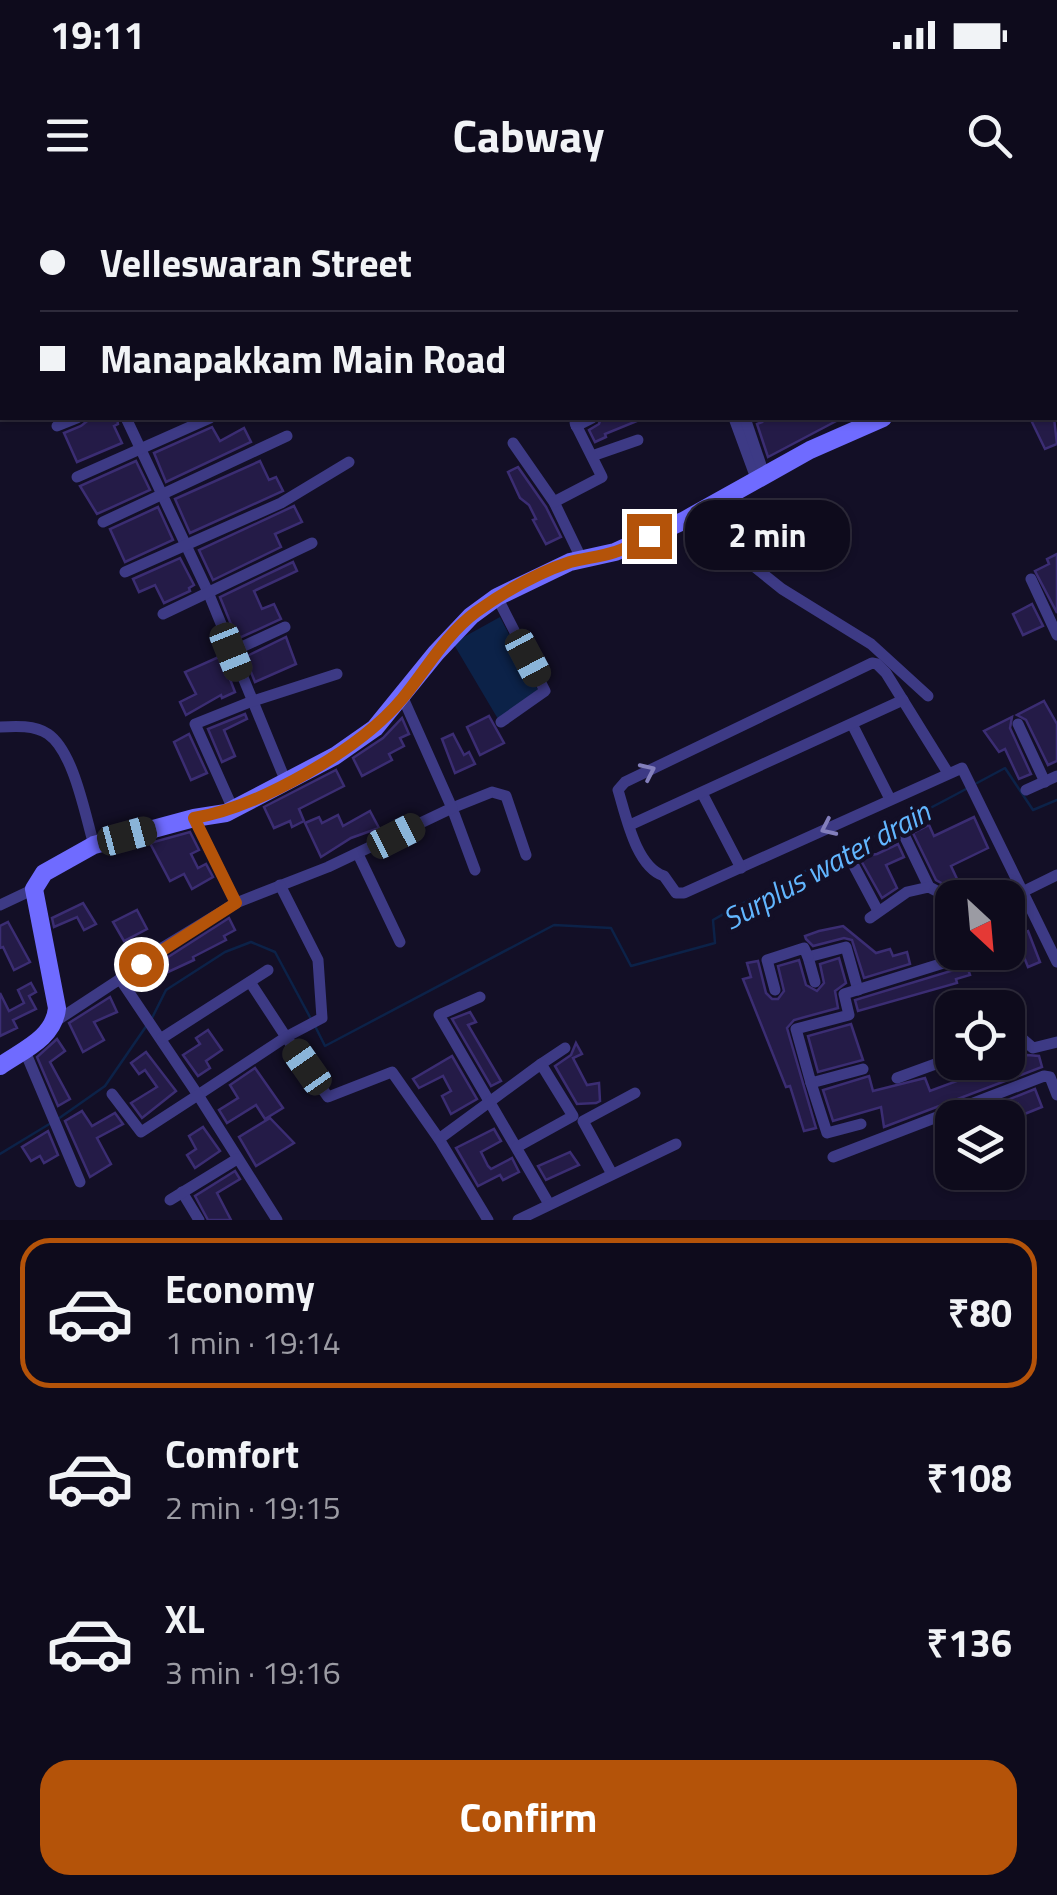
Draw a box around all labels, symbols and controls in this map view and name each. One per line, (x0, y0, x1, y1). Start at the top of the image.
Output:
text: 19:11 (50, 6, 145, 64)
text: Cabway (453, 101, 604, 169)
icon: menu (40, 108, 95, 163)
icon: search (962, 108, 1017, 163)
text: Velleswaran Street (100, 234, 412, 292)
text: Manapakkam Main Road (100, 330, 506, 388)
callout: 2 min (684, 501, 849, 571)
text: 2 min (729, 511, 806, 559)
route end (627, 514, 672, 559)
car (206, 619, 256, 685)
car (501, 624, 555, 692)
one-way arrow (638, 764, 656, 784)
water label: Surplus water drain (714, 788, 939, 941)
car (362, 809, 430, 863)
car (94, 814, 160, 858)
one-way arrow (820, 816, 838, 836)
north arrow (935, 880, 1025, 970)
map controls (935, 880, 1025, 1190)
route start (119, 942, 164, 987)
button: locate (935, 990, 1025, 1080)
car (278, 1034, 336, 1100)
button: layers (935, 1100, 1025, 1190)
text: Economy (165, 1260, 315, 1318)
icon: car (45, 1268, 135, 1358)
text: ₹80 (948, 1284, 1012, 1342)
text: 1 min · 19:14 (165, 1318, 341, 1366)
text: Comfort (165, 1425, 299, 1483)
icon: car (45, 1433, 135, 1523)
text: ₹108 (926, 1449, 1012, 1507)
text: 2 min · 19:15 (165, 1483, 341, 1531)
text: XL (165, 1590, 205, 1648)
icon: car (45, 1598, 135, 1688)
text: ₹136 (926, 1614, 1012, 1672)
text: 3 min · 19:16 (165, 1648, 341, 1696)
button: Confirm (40, 1760, 1017, 1875)

